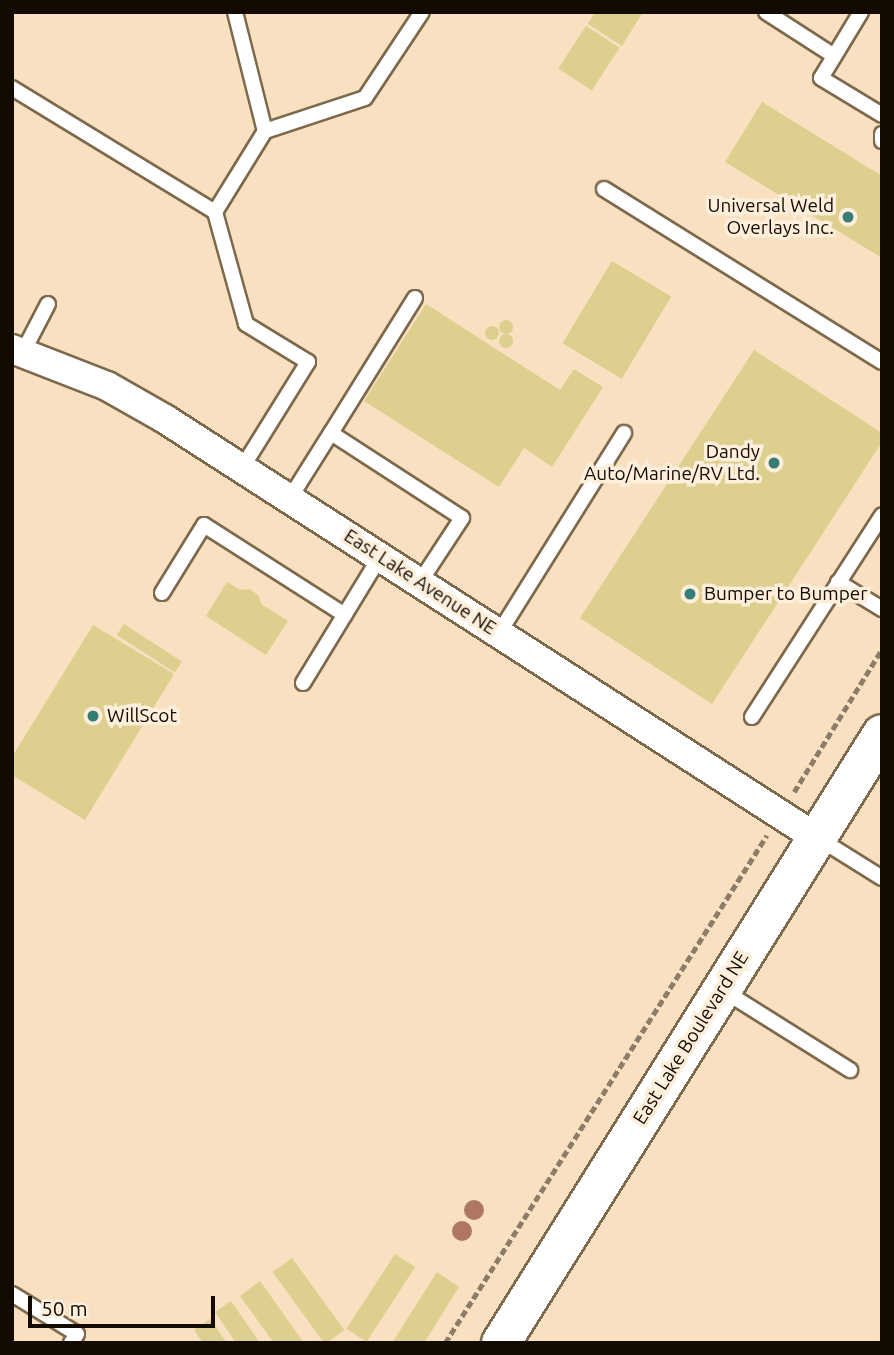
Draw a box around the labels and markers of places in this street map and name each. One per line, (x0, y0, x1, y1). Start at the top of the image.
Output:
place label: Universal Weld Overlays Inc. (707, 195, 834, 239)
marker: Universal Weld Overlays Inc. (840, 209, 856, 225)
place label: Dandy Auto/Marine/RV Ltd. (584, 441, 760, 485)
marker: Dandy Auto/Marine/RV Ltd. (766, 455, 782, 471)
place label: Bumper to Bumper (704, 583, 867, 605)
marker: Bumper to Bumper (682, 586, 698, 602)
place label: WillScot (107, 705, 177, 727)
marker: WillScot (85, 708, 101, 724)

